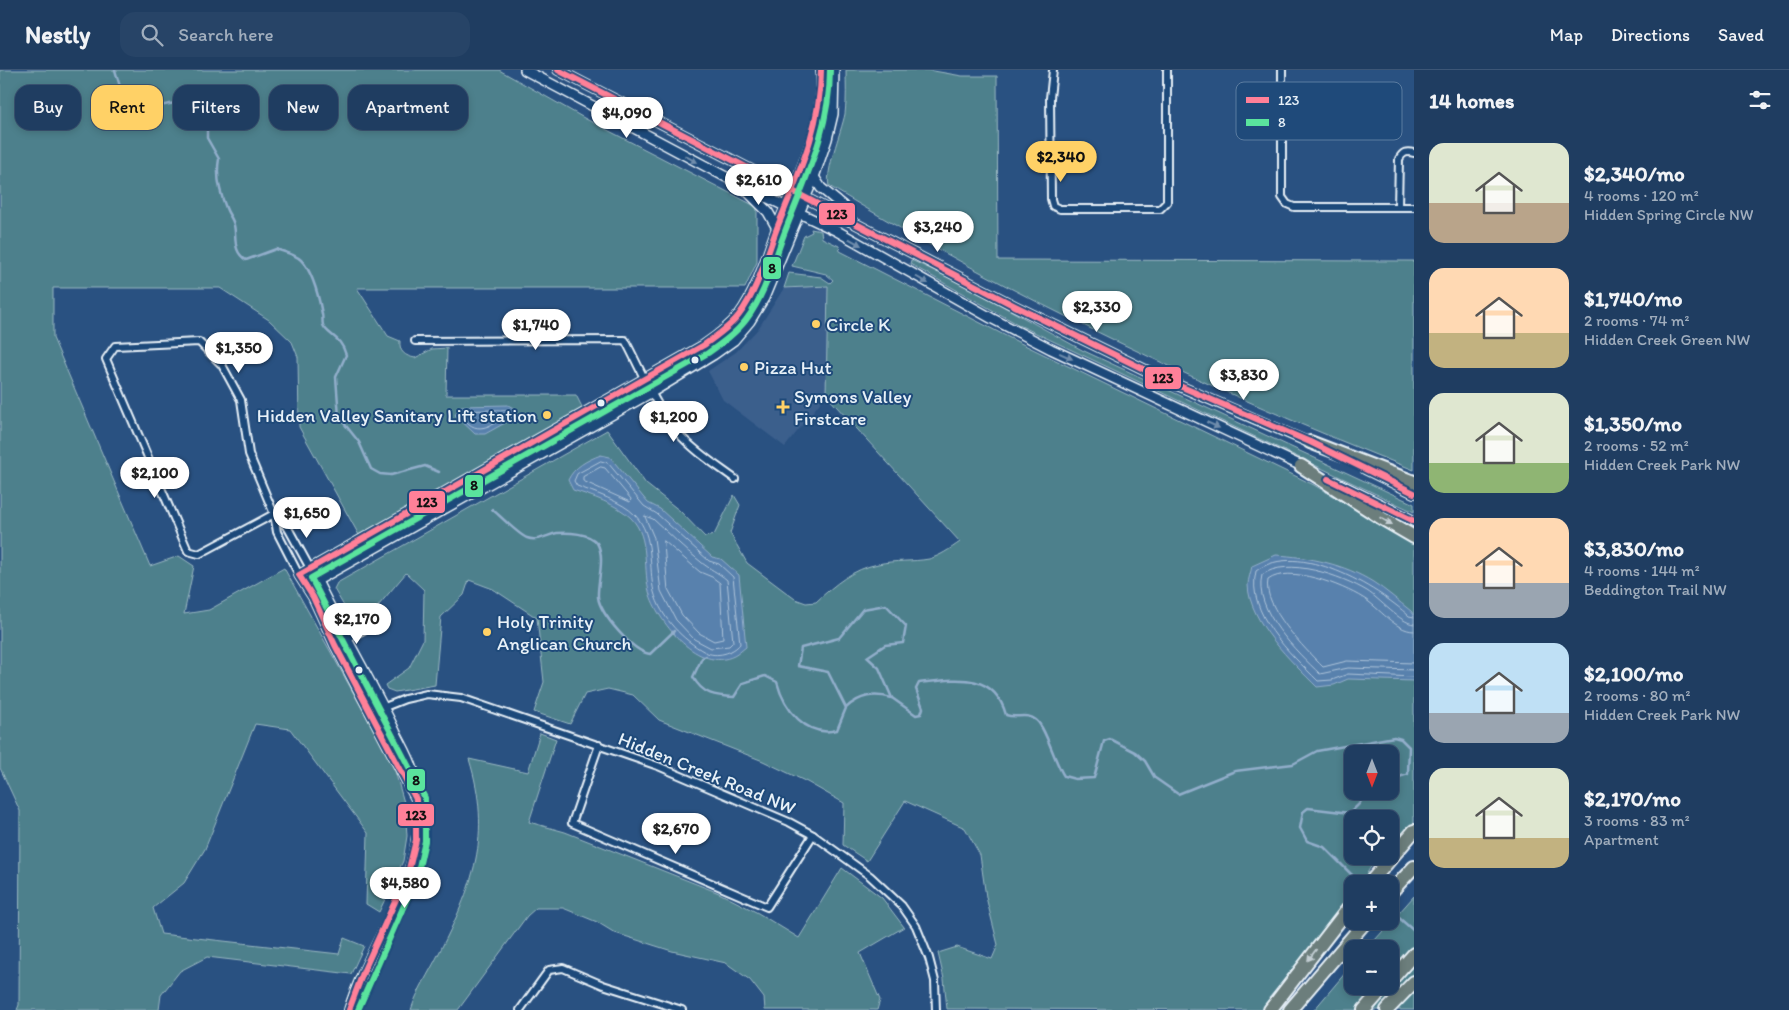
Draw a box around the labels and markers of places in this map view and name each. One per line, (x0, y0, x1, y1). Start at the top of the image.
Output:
pin: $4,090 (586, 97, 668, 139)
pin: $2,340 (1020, 140, 1102, 183)
pin: $2,610 (718, 164, 800, 206)
pin: $3,240 (897, 210, 979, 253)
pin: $2,330 (1056, 290, 1138, 333)
pin: $1,740 (495, 308, 577, 351)
place label: Circle K (826, 313, 891, 336)
marker: Circle K (810, 318, 822, 330)
pin: $1,350 (198, 332, 280, 374)
unlabelled marker (690, 355, 700, 365)
place label: Pizza Hut (754, 356, 832, 379)
pin: $3,830 (1203, 358, 1285, 401)
marker: Pizza Hut (738, 361, 750, 373)
place label: Symons Valley Firstcare (794, 385, 911, 430)
unlabelled marker (596, 398, 606, 408)
pin: $1,200 (633, 400, 715, 443)
marker: Symons Valley Firstcare (776, 400, 790, 414)
place label: Hidden Valley Sanitary Lift station (257, 404, 537, 427)
marker: Hidden Valley Sanitary Lift station (541, 409, 553, 421)
pin: $2,100 (114, 456, 196, 499)
pin: $1,650 (266, 496, 348, 539)
pin: $2,170 (316, 602, 398, 645)
place label: Holy Trinity Anglican Church (497, 610, 632, 655)
marker: Holy Trinity Anglican Church (481, 626, 493, 638)
unlabelled marker (354, 665, 364, 675)
pin: $2,670 (635, 812, 717, 855)
pin: $4,580 (364, 866, 446, 909)

